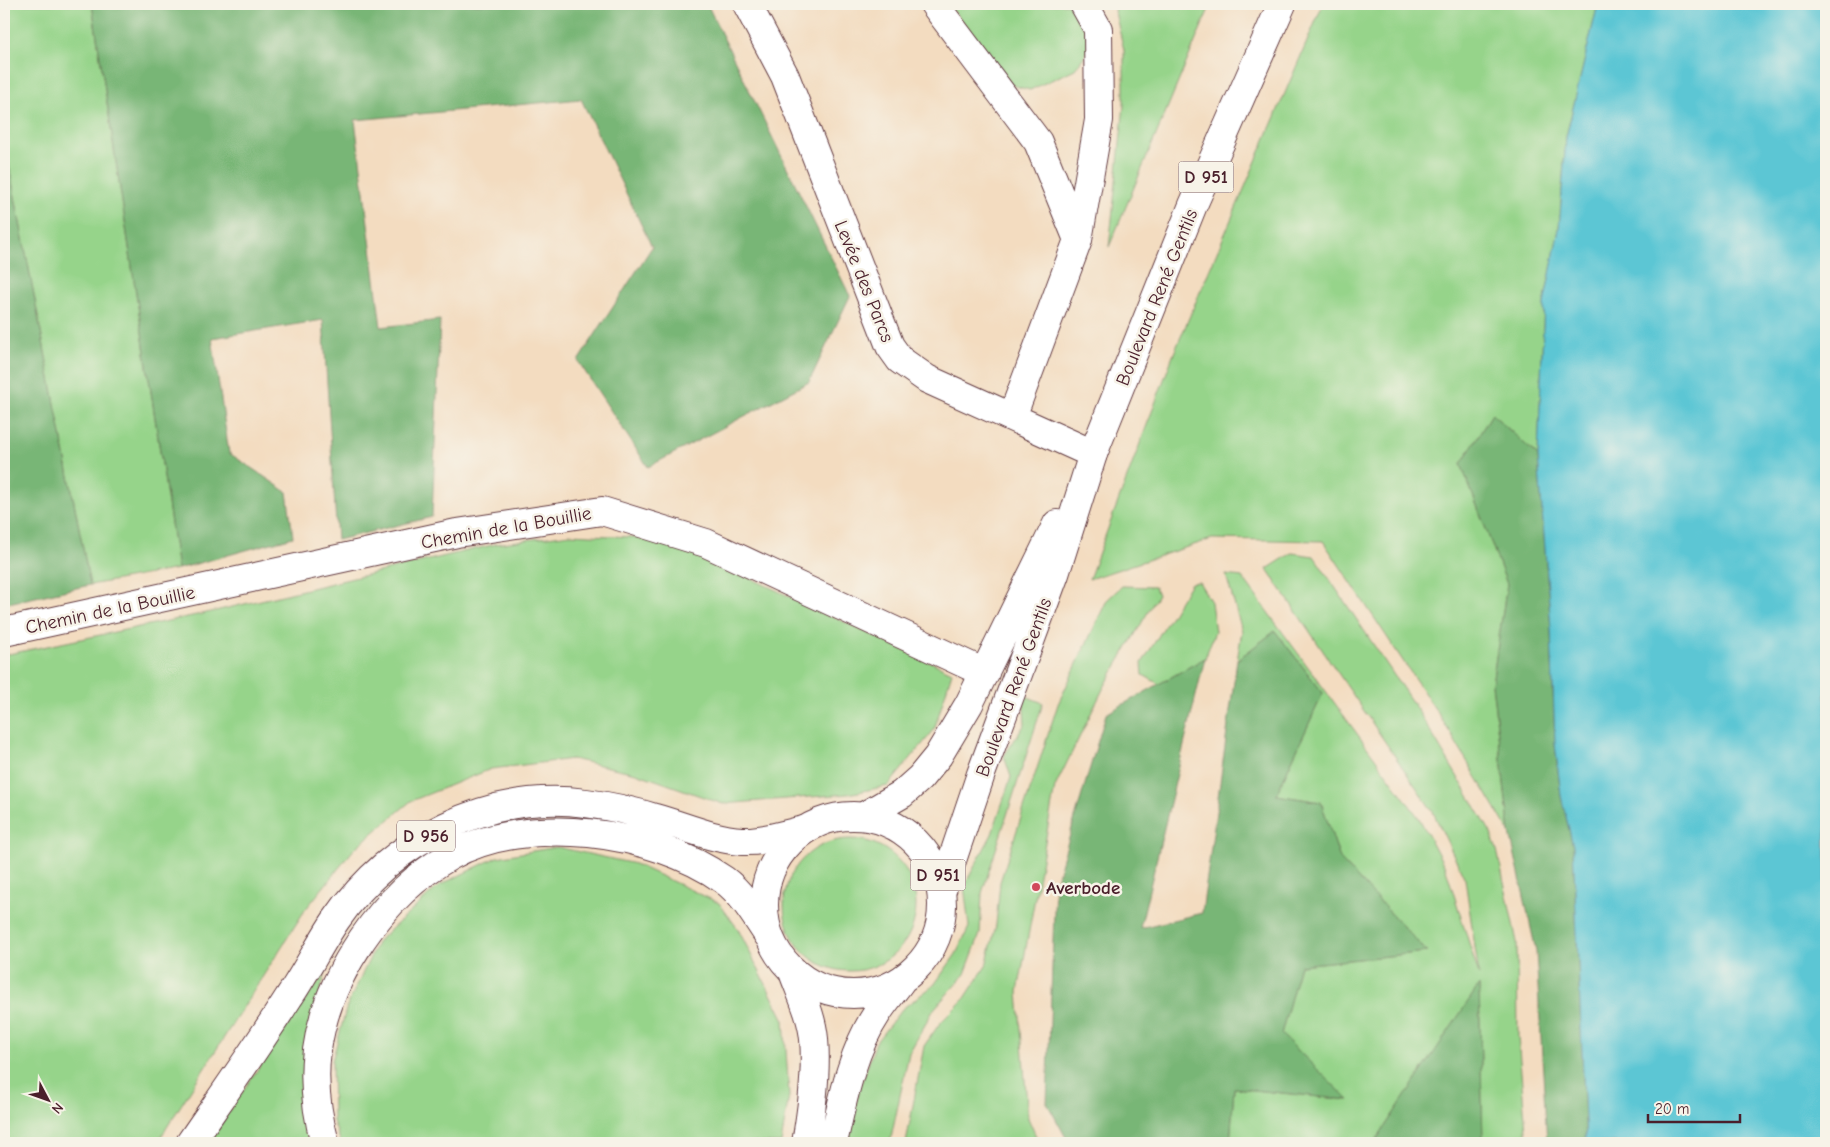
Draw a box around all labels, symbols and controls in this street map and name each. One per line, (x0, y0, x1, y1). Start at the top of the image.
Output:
road number: D 951 (1178, 162, 1234, 192)
street label: Boulevard René Gentils (1111, 206, 1202, 389)
street label: Levée des Parcs (830, 217, 898, 345)
street label: Chemin de la Bouillie (419, 502, 593, 554)
street label: Chemin de la Bouillie (24, 581, 197, 639)
street label: Boulevard René Gentils (971, 595, 1057, 780)
road number: D 956 (397, 820, 455, 851)
road number: D 951 (910, 860, 966, 890)
place label: Averbode (1046, 877, 1120, 899)
marker: Averbode (1030, 881, 1042, 893)
north arrow (22, 1074, 72, 1124)
scale bar (1648, 1092, 1740, 1124)
text: N (48, 1099, 67, 1117)
text: 20 m (1655, 1100, 1689, 1118)

